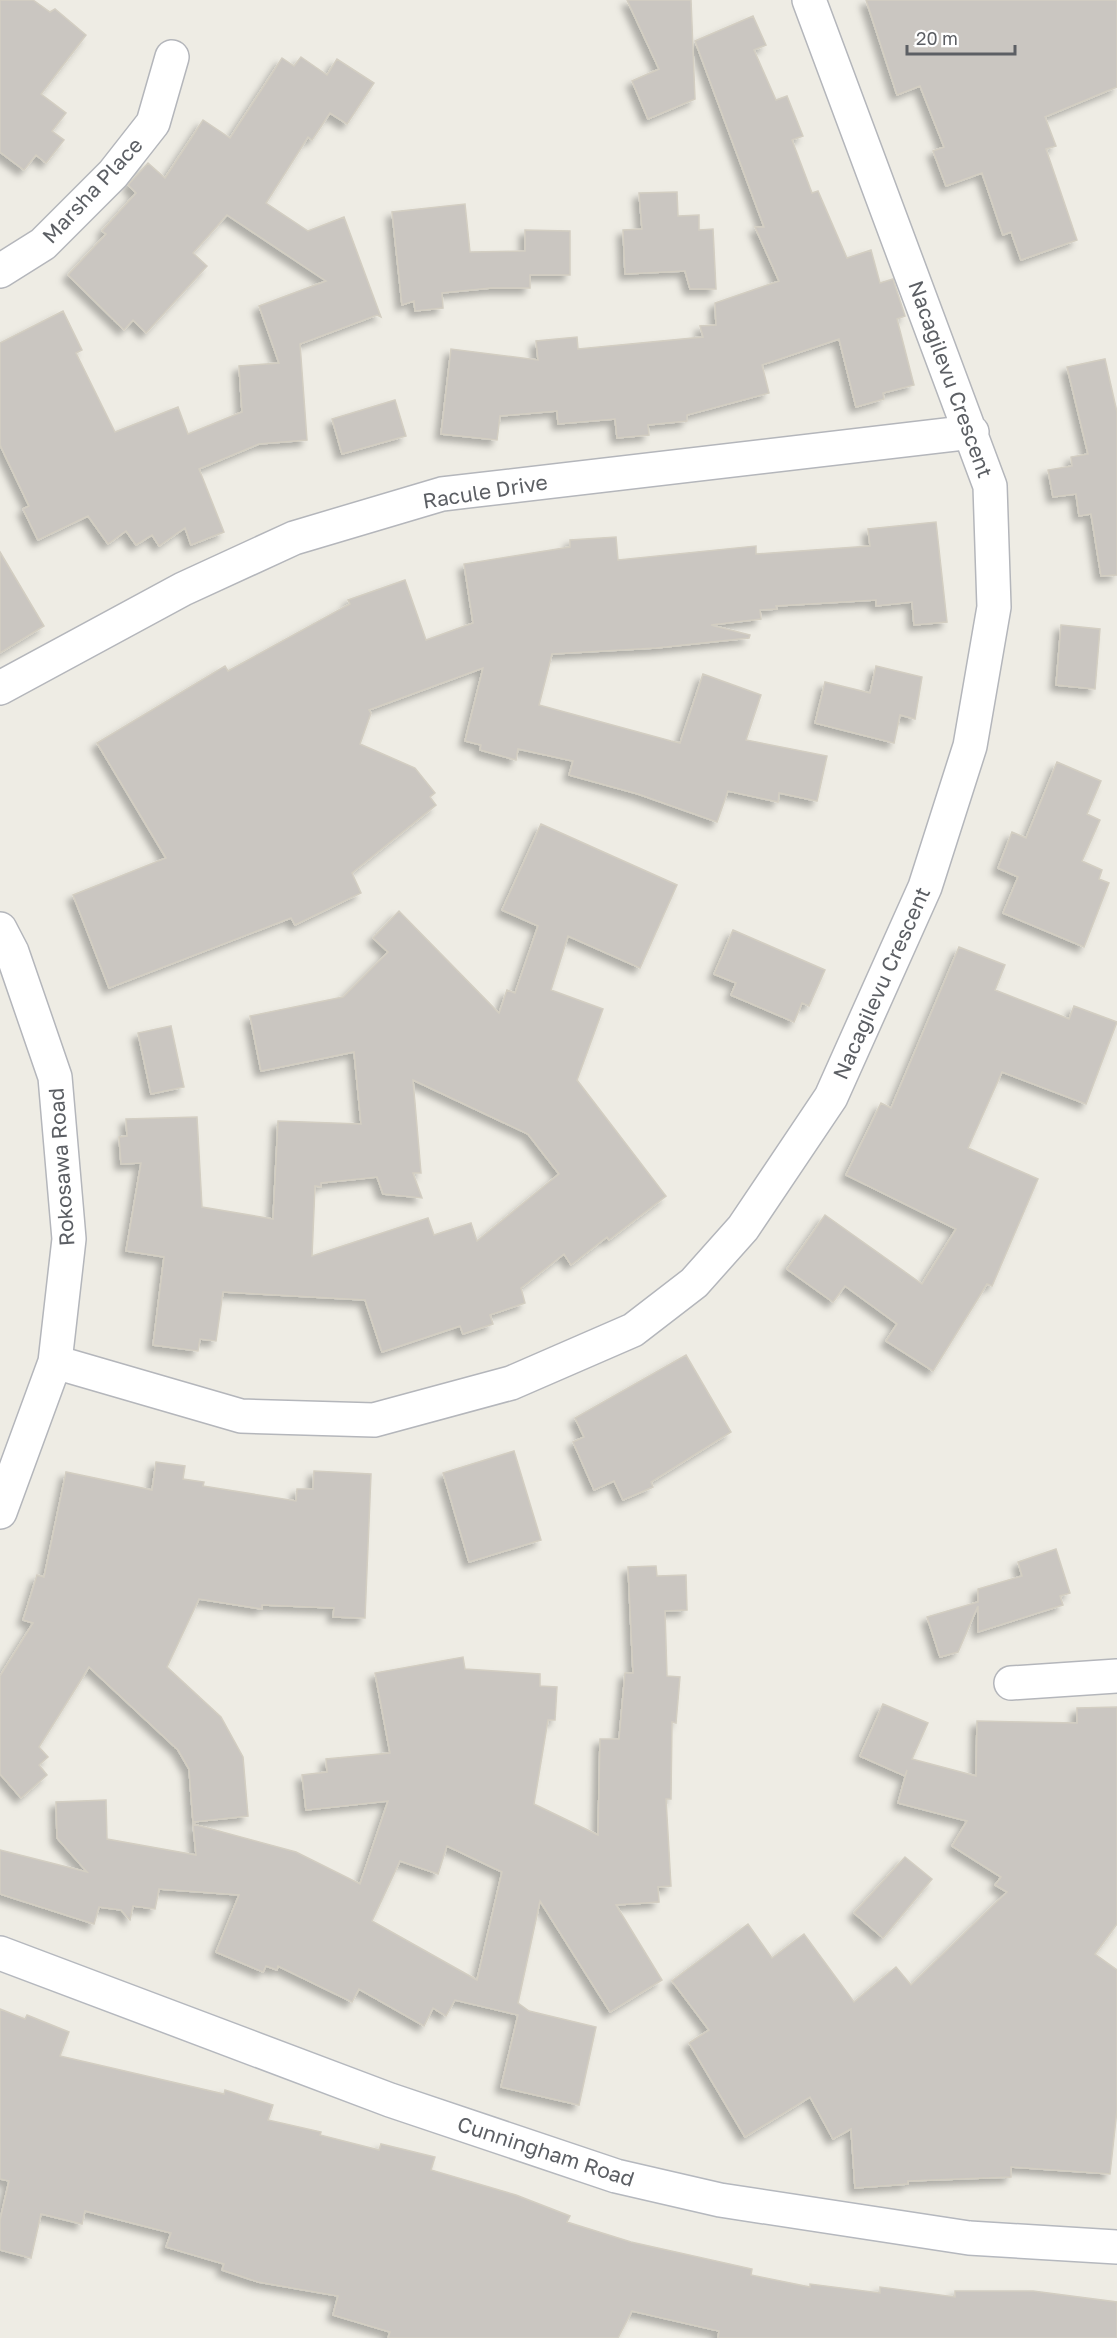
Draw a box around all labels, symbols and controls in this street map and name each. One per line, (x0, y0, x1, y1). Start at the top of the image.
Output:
scale bar (907, 18, 1015, 56)
text: 20 m (916, 27, 958, 49)
street label: Marsha Place (36, 132, 148, 248)
street label: Nacagilevu Crescent (903, 277, 999, 481)
street label: Racule Drive (421, 468, 549, 514)
street label: Nacagilevu Crescent (827, 883, 935, 1083)
street label: Rokosawa Road (42, 1087, 80, 1247)
street label: Cunningham Road (454, 2110, 638, 2192)

